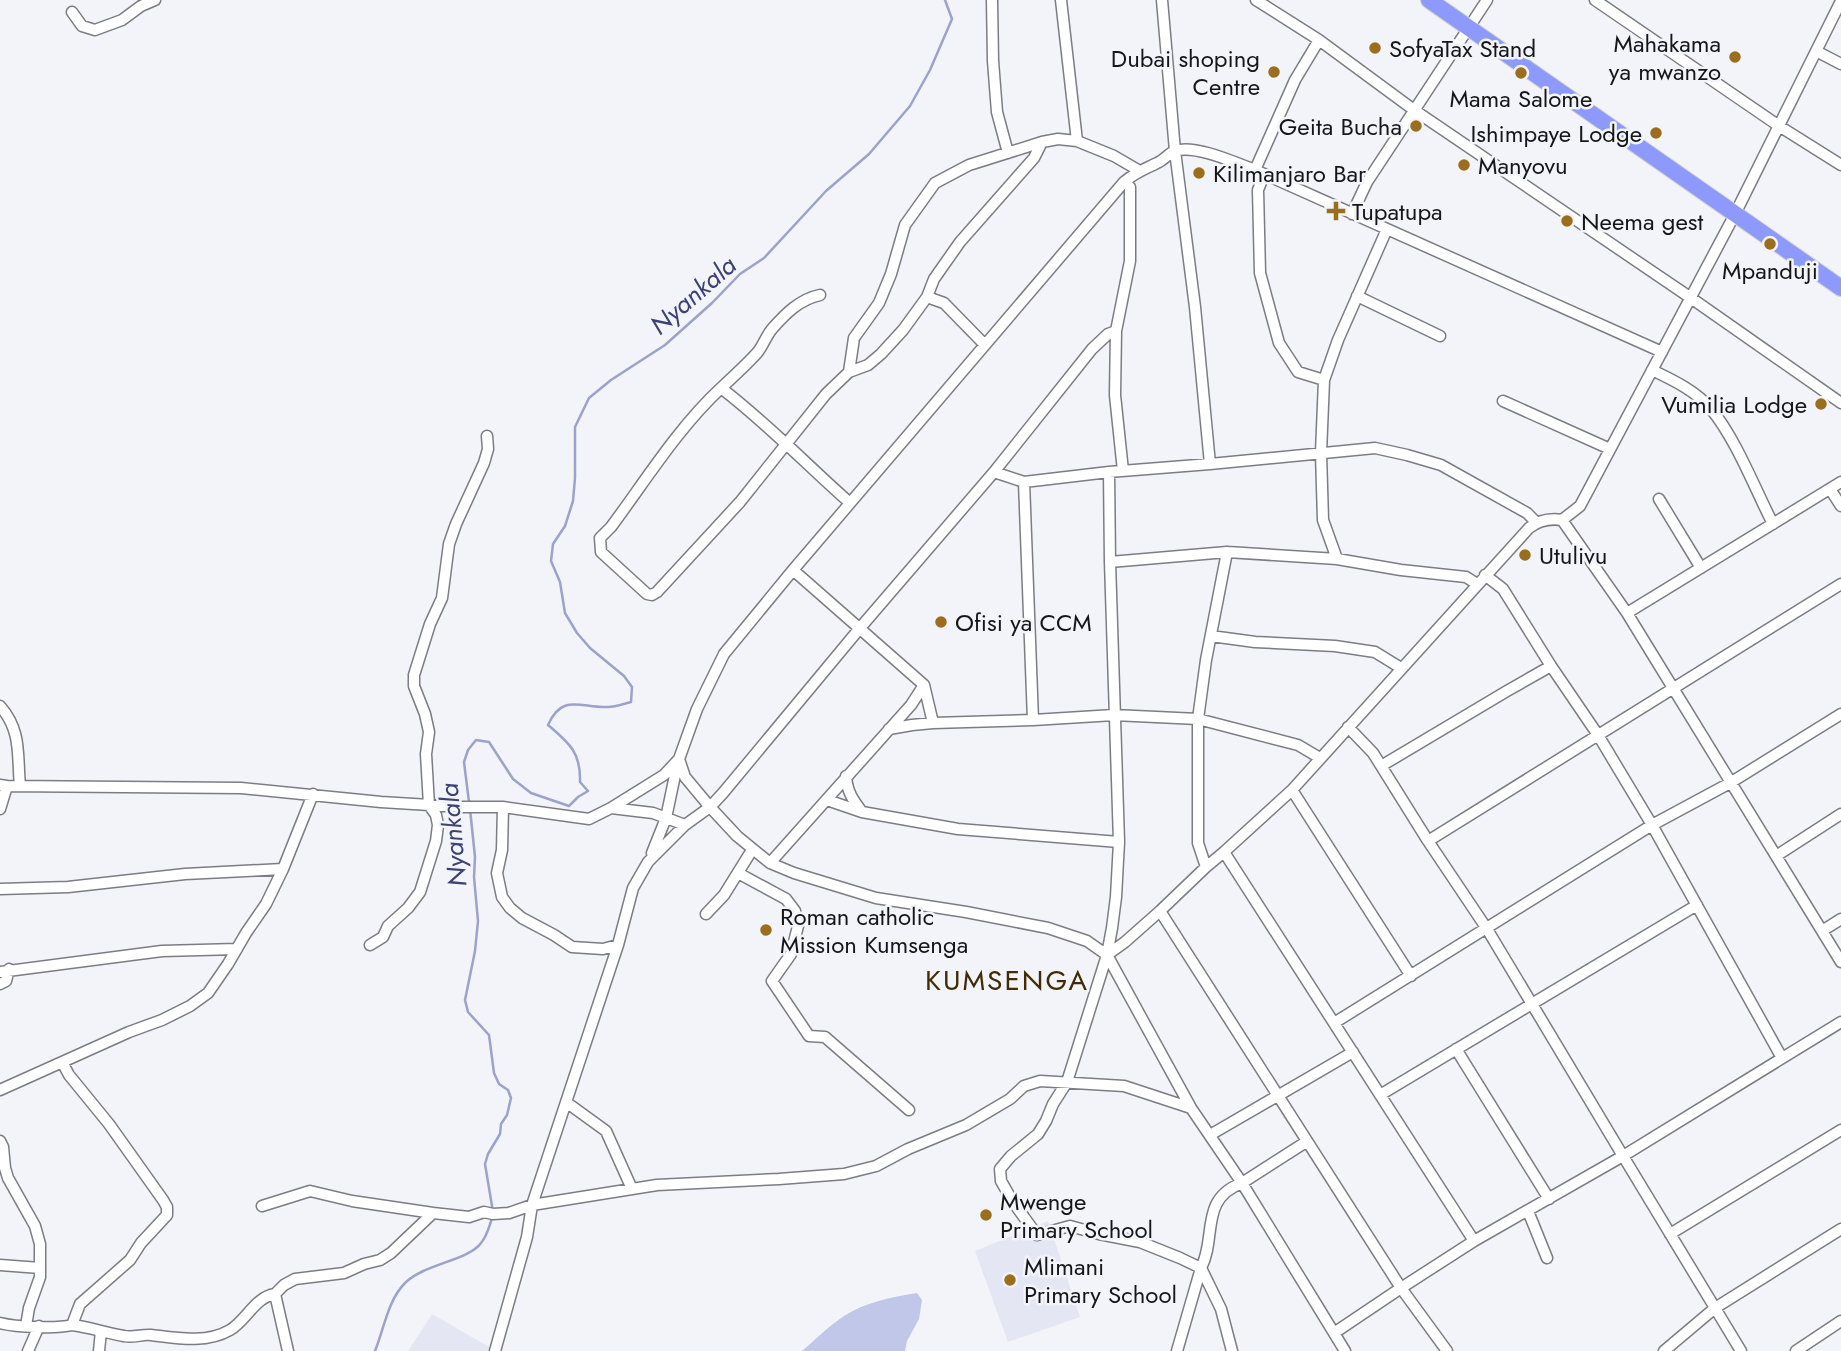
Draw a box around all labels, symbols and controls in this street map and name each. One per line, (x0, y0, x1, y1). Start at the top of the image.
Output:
place label: Mahakama ya mwanzo (1609, 26, 1721, 89)
place label: SofyaTax Stand (1389, 31, 1536, 66)
marker: SofyaTax Stand (1367, 40, 1383, 56)
place label: Dubai shoping Centre (1111, 41, 1260, 104)
marker: Mahakama ya mwanzo (1727, 49, 1743, 65)
marker: Dubai shoping Centre (1266, 64, 1282, 80)
marker: Mama Salome (1513, 65, 1529, 81)
place label: Mama Salome (1450, 81, 1592, 116)
place label: Geita Bucha (1279, 109, 1402, 144)
place label: Ishimpaye Lodge (1470, 116, 1642, 151)
marker: Geita Bucha (1408, 118, 1424, 134)
marker: Ishimpaye Lodge (1648, 125, 1664, 141)
place label: Manyovu (1478, 148, 1568, 183)
place label: Kilimanjaro Bar (1213, 156, 1367, 191)
marker: Manyovu (1456, 157, 1472, 173)
marker: Kilimanjaro Bar (1191, 165, 1207, 181)
place label: Tupatupa (1352, 194, 1443, 229)
marker: Tupatupa (1326, 201, 1346, 221)
place label: Neema gest (1581, 204, 1703, 239)
marker: Neema gest (1559, 213, 1575, 229)
marker: Mpanduji (1762, 236, 1778, 252)
water label: Nyankala (641, 246, 745, 343)
place label: Mpanduji (1722, 253, 1818, 288)
place label: Vumilia Lodge (1661, 387, 1807, 422)
marker: Vumilia Lodge (1813, 396, 1829, 412)
place label: Utulivu (1539, 538, 1607, 573)
marker: Utulivu (1517, 547, 1533, 563)
place label: Ofisi ya CCM (955, 605, 1092, 640)
marker: Ofisi ya CCM (933, 614, 949, 630)
water label: Nyankala (429, 781, 476, 888)
place label: Roman catholic Mission Kumsenga (780, 899, 968, 962)
marker: Roman catholic Mission Kumsenga (758, 922, 774, 938)
district label: KUMSENGA (925, 960, 1089, 1001)
place label: Mwenge Primary School (1000, 1184, 1153, 1247)
marker: Mwenge Primary School (978, 1207, 994, 1223)
place label: Mlimani Primary School (1024, 1249, 1177, 1312)
marker: Mlimani Primary School (1002, 1272, 1018, 1288)

